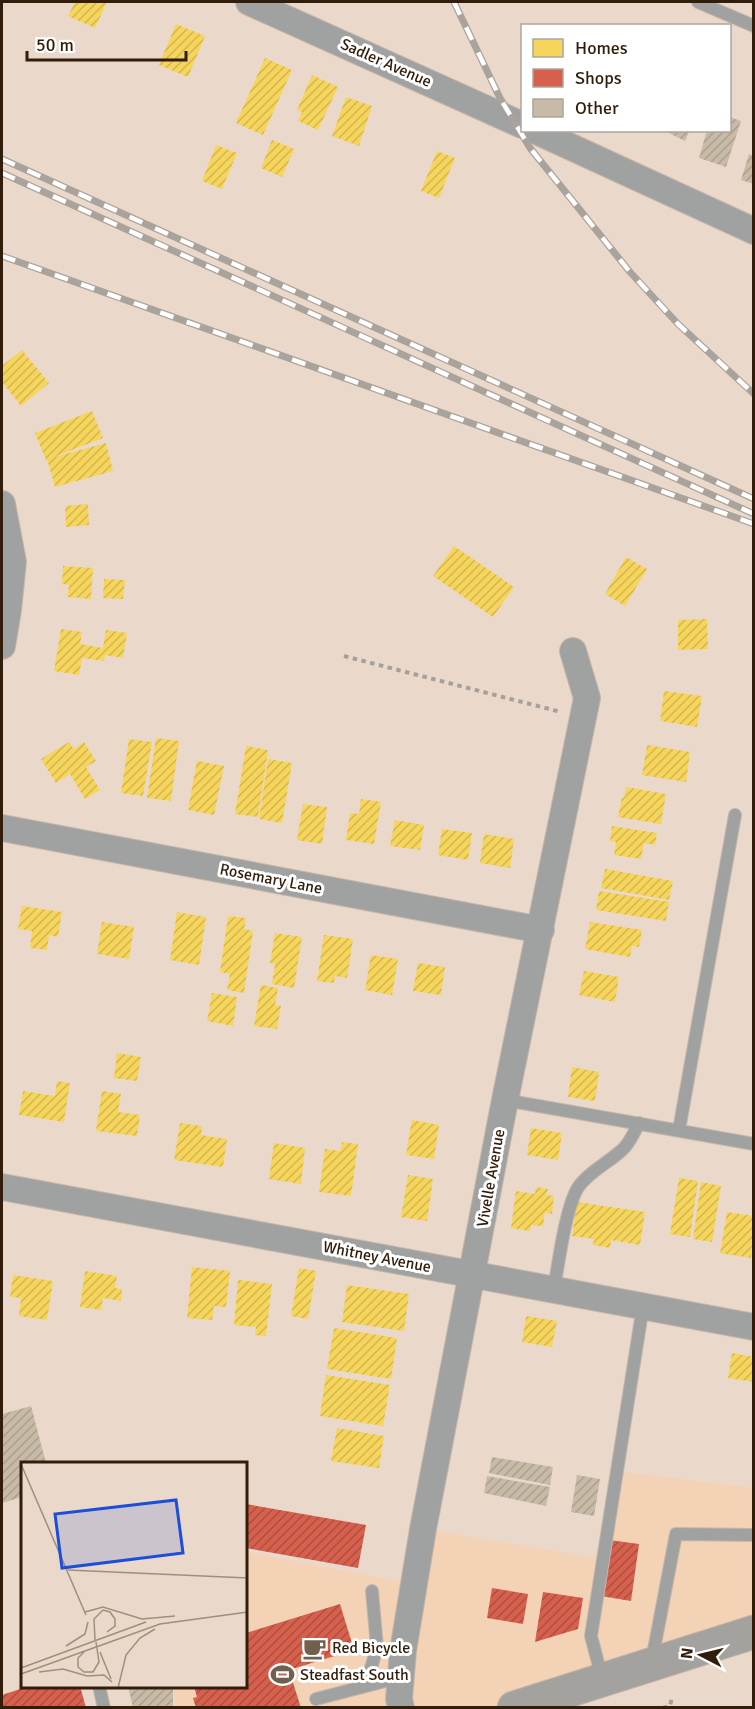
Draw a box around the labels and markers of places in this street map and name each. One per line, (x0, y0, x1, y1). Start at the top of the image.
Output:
cafe icon: Red Bicycle (301, 1635, 327, 1661)
place label: Red Bicycle (332, 1638, 410, 1658)
sports icon: Steadfast South (269, 1662, 295, 1688)
place label: Steadfast South (300, 1665, 409, 1685)

